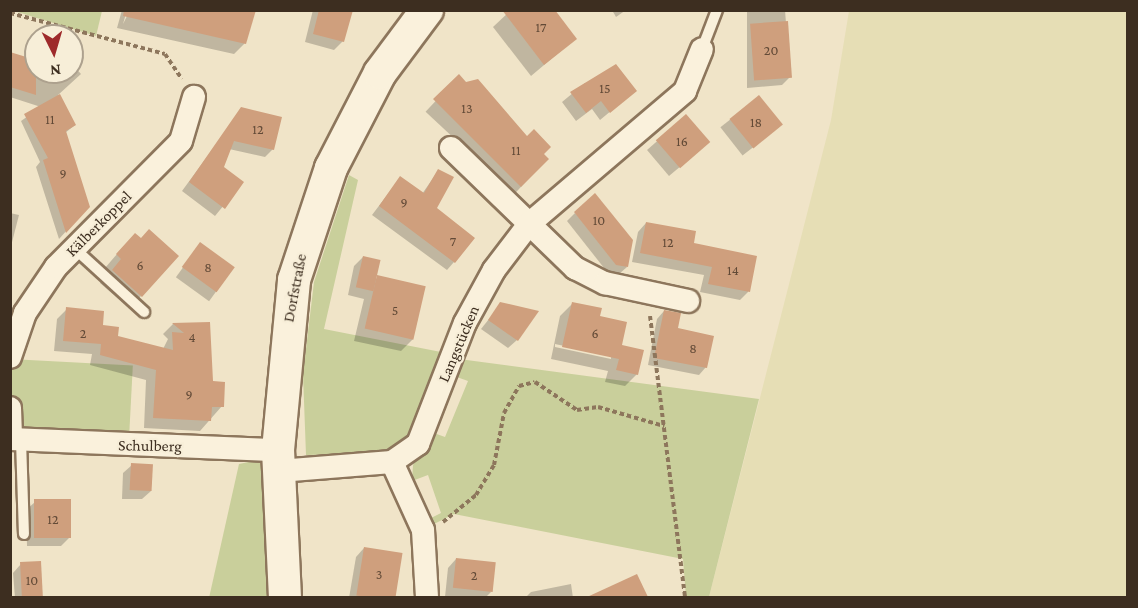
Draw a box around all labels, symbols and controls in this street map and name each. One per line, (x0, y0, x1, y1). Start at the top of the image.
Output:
house number: 17 (535, 19, 547, 35)
north arrow (24, 24, 84, 84)
house number: 20 (764, 42, 778, 58)
text: N (49, 61, 62, 79)
house number: 15 (599, 80, 611, 96)
house number: 13 (461, 100, 473, 116)
house number: 11 (45, 111, 55, 127)
house number: 18 (750, 114, 762, 130)
house number: 12 (252, 121, 264, 137)
house number: 16 (676, 133, 688, 149)
house number: 11 (511, 142, 521, 158)
house number: 9 (59, 165, 67, 181)
street label: Kälberkoppel (62, 187, 136, 261)
house number: 9 (400, 194, 408, 210)
house number: 10 (593, 212, 605, 228)
house number: 7 (450, 233, 456, 249)
house number: 12 (662, 234, 674, 250)
street label: Dorfstraße (279, 252, 311, 324)
house number: 6 (136, 257, 144, 273)
house number: 8 (204, 259, 212, 275)
house number: 14 (727, 262, 739, 278)
house number: 5 (392, 302, 398, 318)
street label: Langstücken (434, 303, 484, 385)
house number: 2 (80, 325, 86, 341)
house number: 6 (591, 325, 599, 341)
house number: 4 (188, 329, 196, 345)
house number: 8 (689, 340, 697, 356)
house number: 9 (185, 386, 193, 402)
street label: Schulberg (118, 436, 182, 456)
house number: 12 (47, 511, 59, 527)
house number: 3 (376, 566, 382, 582)
house number: 2 (471, 567, 477, 583)
house number: 10 (26, 572, 38, 588)

